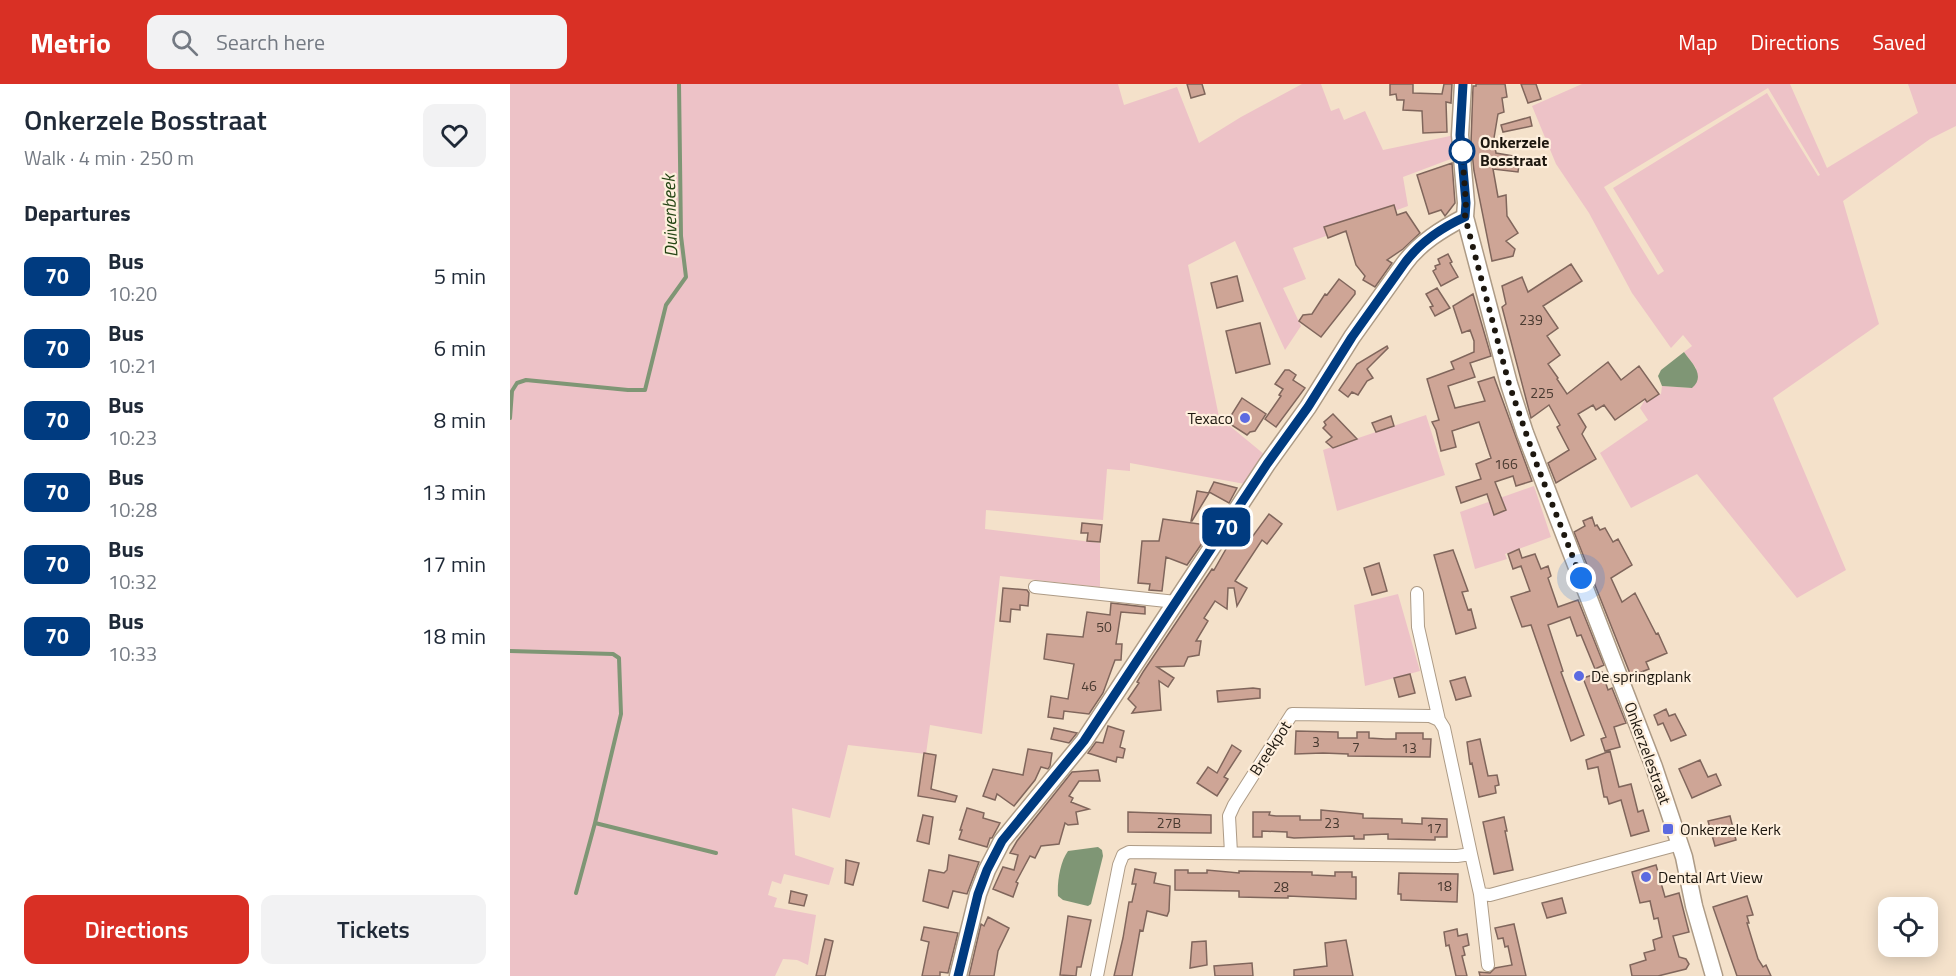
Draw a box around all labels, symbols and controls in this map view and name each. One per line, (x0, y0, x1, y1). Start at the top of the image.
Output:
search box (147, 15, 567, 69)
text: Metrio (30, 21, 111, 64)
text: Search here (216, 25, 325, 59)
icon: search (168, 26, 201, 59)
text: Map (1678, 26, 1718, 58)
text: Directions (1751, 26, 1840, 58)
text: Saved (1873, 26, 1926, 58)
text: Onkerzele Bosstraat (24, 98, 267, 141)
button: heart (423, 104, 486, 167)
place label: Onkerzele Bosstraat (1480, 130, 1549, 172)
marker: Onkerzele Bosstraat (1449, 138, 1475, 164)
text: Walk · 4 min · 250 m (24, 142, 194, 173)
water label: Duivenbeek (655, 172, 684, 258)
text: Departures (24, 196, 131, 230)
text: Bus (108, 244, 144, 278)
text: 5 min (434, 259, 486, 293)
text: 70 (45, 260, 69, 292)
text: 10:20 (108, 278, 157, 309)
house number: 239 (1519, 309, 1543, 330)
text: Bus (108, 316, 144, 350)
text: 6 min (434, 331, 486, 365)
text: 70 (45, 332, 69, 364)
text: 10:21 (108, 350, 157, 381)
house number: 225 (1530, 382, 1554, 403)
text: Bus (108, 388, 144, 422)
text: 8 min (434, 403, 486, 437)
text: 70 (45, 404, 69, 436)
place label: Texaco (1188, 406, 1233, 430)
marker: Texaco (1238, 411, 1252, 425)
text: 10:23 (108, 422, 157, 453)
house number: 166 (1494, 453, 1518, 474)
text: Bus (108, 460, 144, 494)
text: 13 min (421, 475, 486, 509)
text: 70 (45, 476, 69, 508)
text: 10:28 (108, 494, 157, 525)
line badge: 70 (1199, 508, 1253, 546)
text: 70 (1214, 511, 1238, 543)
text: Bus (108, 532, 144, 566)
text: 17 min (421, 547, 486, 581)
text: 70 (45, 548, 69, 580)
your location (1566, 563, 1596, 593)
text: 10:32 (108, 566, 157, 597)
text: Bus (108, 604, 144, 638)
house number: 50 (1096, 616, 1112, 637)
text: 18 min (421, 619, 486, 653)
text: 70 (45, 620, 69, 652)
text: 10:33 (108, 638, 157, 669)
place label: De springplank (1591, 664, 1691, 688)
marker: De springplank (1572, 669, 1586, 683)
house number: 46 (1081, 675, 1097, 696)
street label: Onkerzelestraat (1618, 698, 1678, 808)
street label: Breekpot (1243, 715, 1297, 780)
house number: 3 (1312, 731, 1320, 752)
house number: 7 (1352, 736, 1360, 757)
house number: 13 (1401, 737, 1417, 758)
house number: 27B (1157, 812, 1181, 833)
house number: 23 (1324, 812, 1340, 833)
house number: 17 (1426, 817, 1442, 838)
place label: Onkerzele Kerk (1680, 817, 1781, 841)
marker: Onkerzele Kerk (1661, 822, 1675, 836)
place label: Dental Art View (1658, 865, 1763, 889)
marker: Dental Art View (1639, 870, 1653, 884)
house number: 18 (1436, 875, 1452, 896)
house number: 28 (1273, 876, 1289, 897)
button: Directions (24, 895, 249, 964)
button: Tickets (261, 895, 486, 964)
map controls (1878, 897, 1938, 957)
button: locate (1878, 897, 1938, 957)

